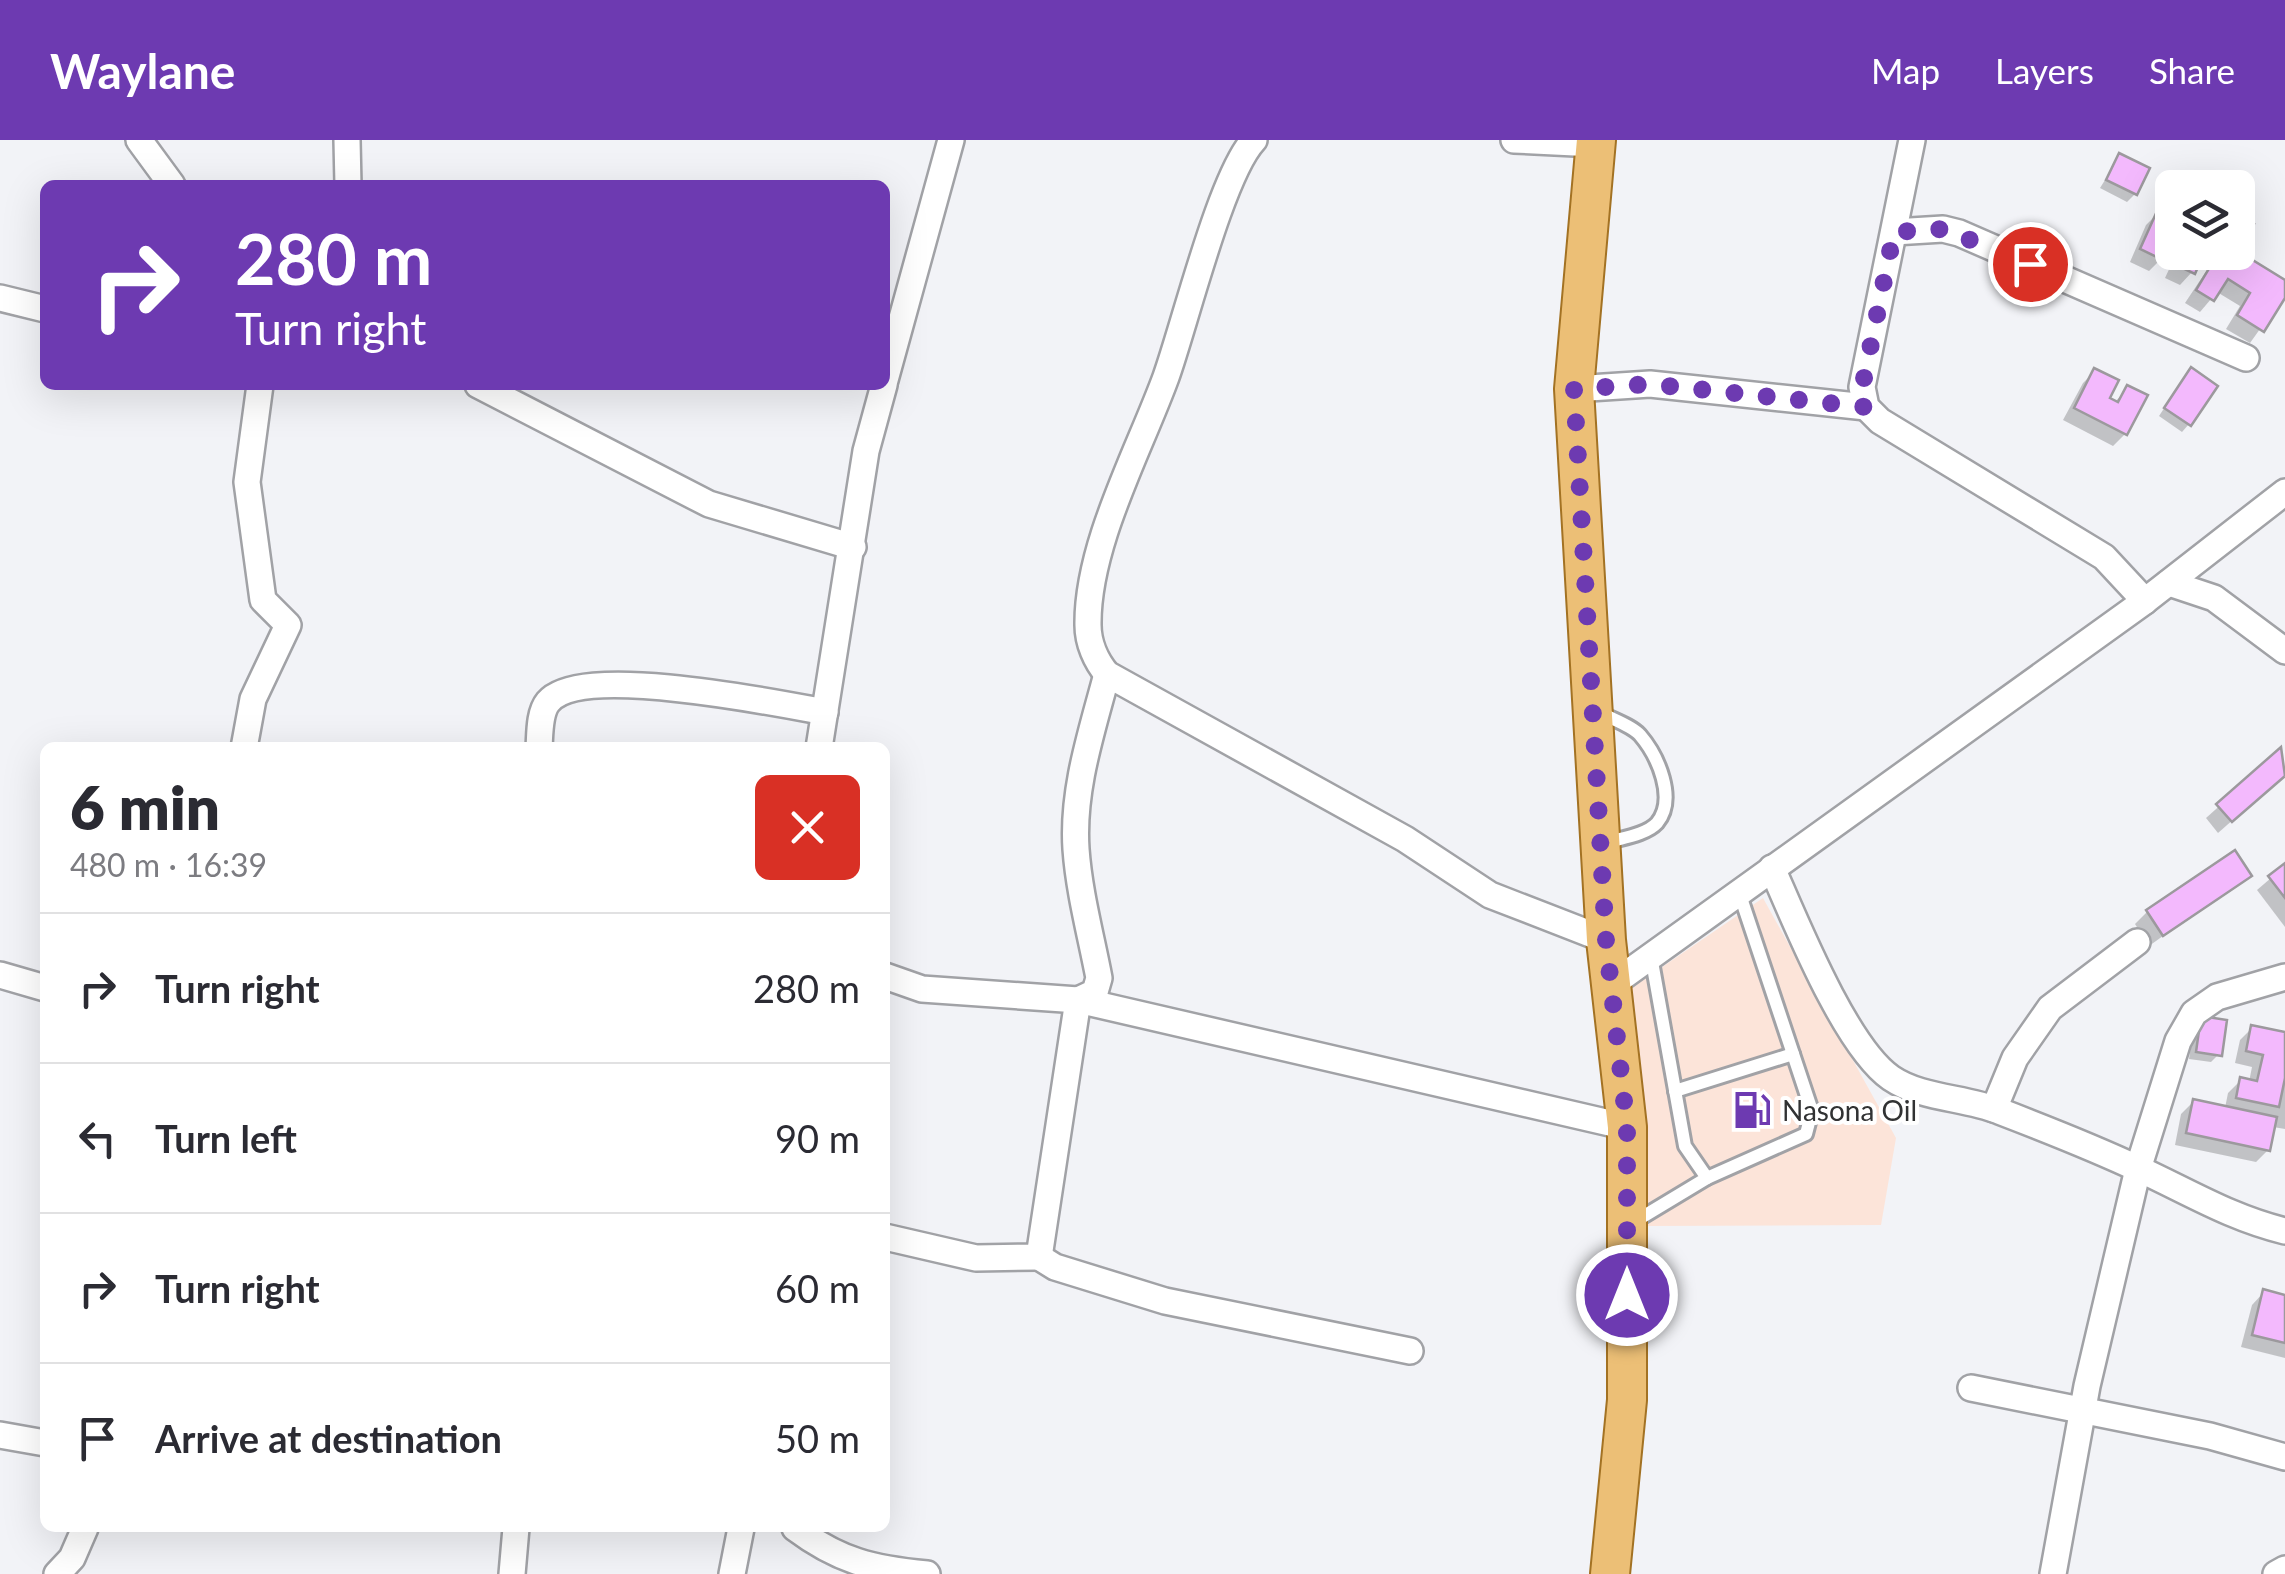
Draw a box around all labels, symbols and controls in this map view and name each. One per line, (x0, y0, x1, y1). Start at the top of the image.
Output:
text: Waylane (50, 42, 235, 99)
text: Map (1871, 49, 1940, 91)
text: Layers (1995, 49, 2094, 91)
text: Share (2149, 49, 2235, 91)
map controls (2155, 170, 2255, 270)
button: layers (2155, 170, 2255, 270)
text: 280 m (235, 216, 432, 300)
icon: right (70, 220, 200, 350)
pin (1988, 222, 2073, 307)
icon: arrive (2003, 237, 2058, 292)
text: Turn right (235, 301, 426, 355)
text: 6 min (70, 771, 220, 843)
button: close (755, 775, 860, 880)
text: 480 m · 16:39 (70, 845, 267, 884)
icon: right (70, 961, 125, 1016)
text: Turn right (155, 965, 320, 1011)
text: 280 m (753, 965, 860, 1011)
fuel station icon: Nasona Oil (1731, 1089, 1773, 1131)
place label: Nasona Oil (1782, 1093, 1917, 1127)
icon: left (70, 1111, 125, 1166)
text: Turn left (155, 1115, 297, 1161)
text: 90 m (775, 1115, 860, 1161)
position arrow (1575, 1243, 1679, 1347)
icon: right (70, 1261, 125, 1316)
text: Turn right (155, 1265, 320, 1311)
text: 60 m (775, 1265, 860, 1311)
icon: arrive (70, 1411, 125, 1466)
text: Arrive at destination (155, 1415, 502, 1461)
text: 50 m (775, 1415, 860, 1461)

